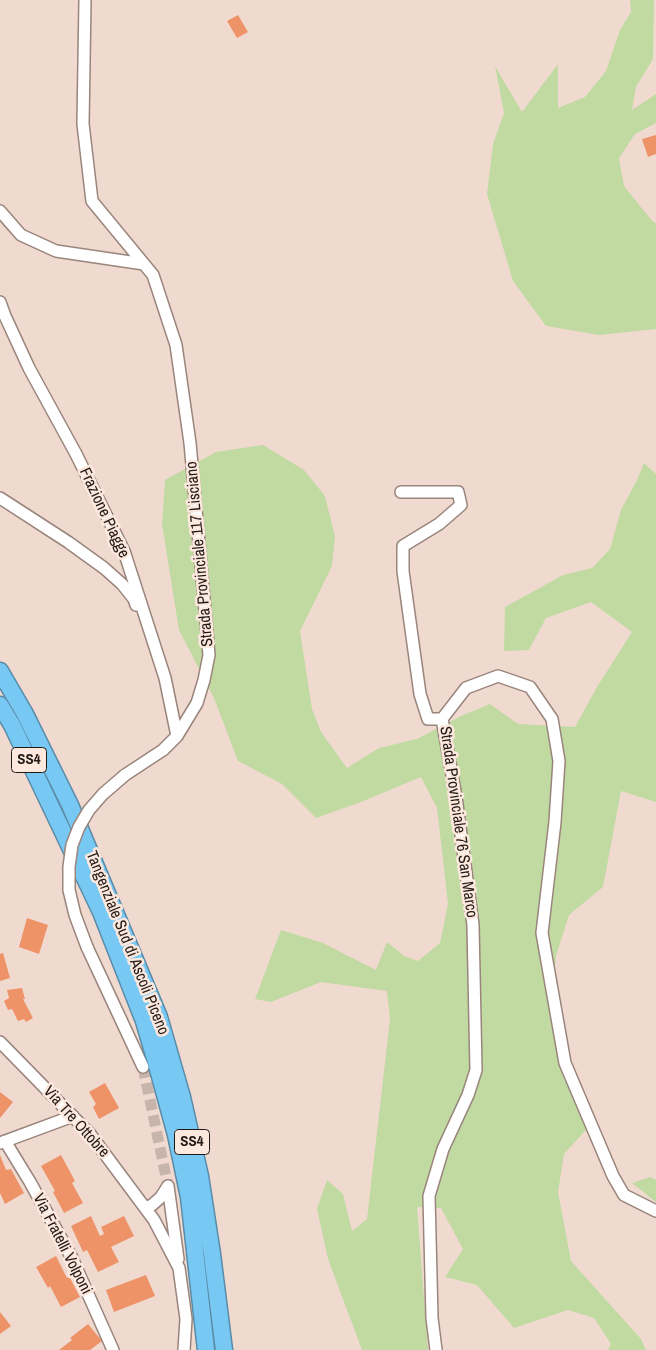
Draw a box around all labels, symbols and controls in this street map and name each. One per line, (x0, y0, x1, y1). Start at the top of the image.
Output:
street label: Strada Provinciale 117 Lisciano (182, 461, 218, 647)
street label: Frazione Piagge (75, 465, 133, 561)
street label: Strada Provinciale 76 San Marco (435, 725, 481, 919)
road number: SS4 (12, 748, 46, 772)
street label: Tangenziale Sud di Ascoli Piceno (81, 848, 173, 1038)
street label: Via Tre Ottobre (39, 1082, 113, 1162)
road number: SS4 (174, 1130, 210, 1154)
street label: Via Fratelli Volponi (28, 1190, 96, 1298)

